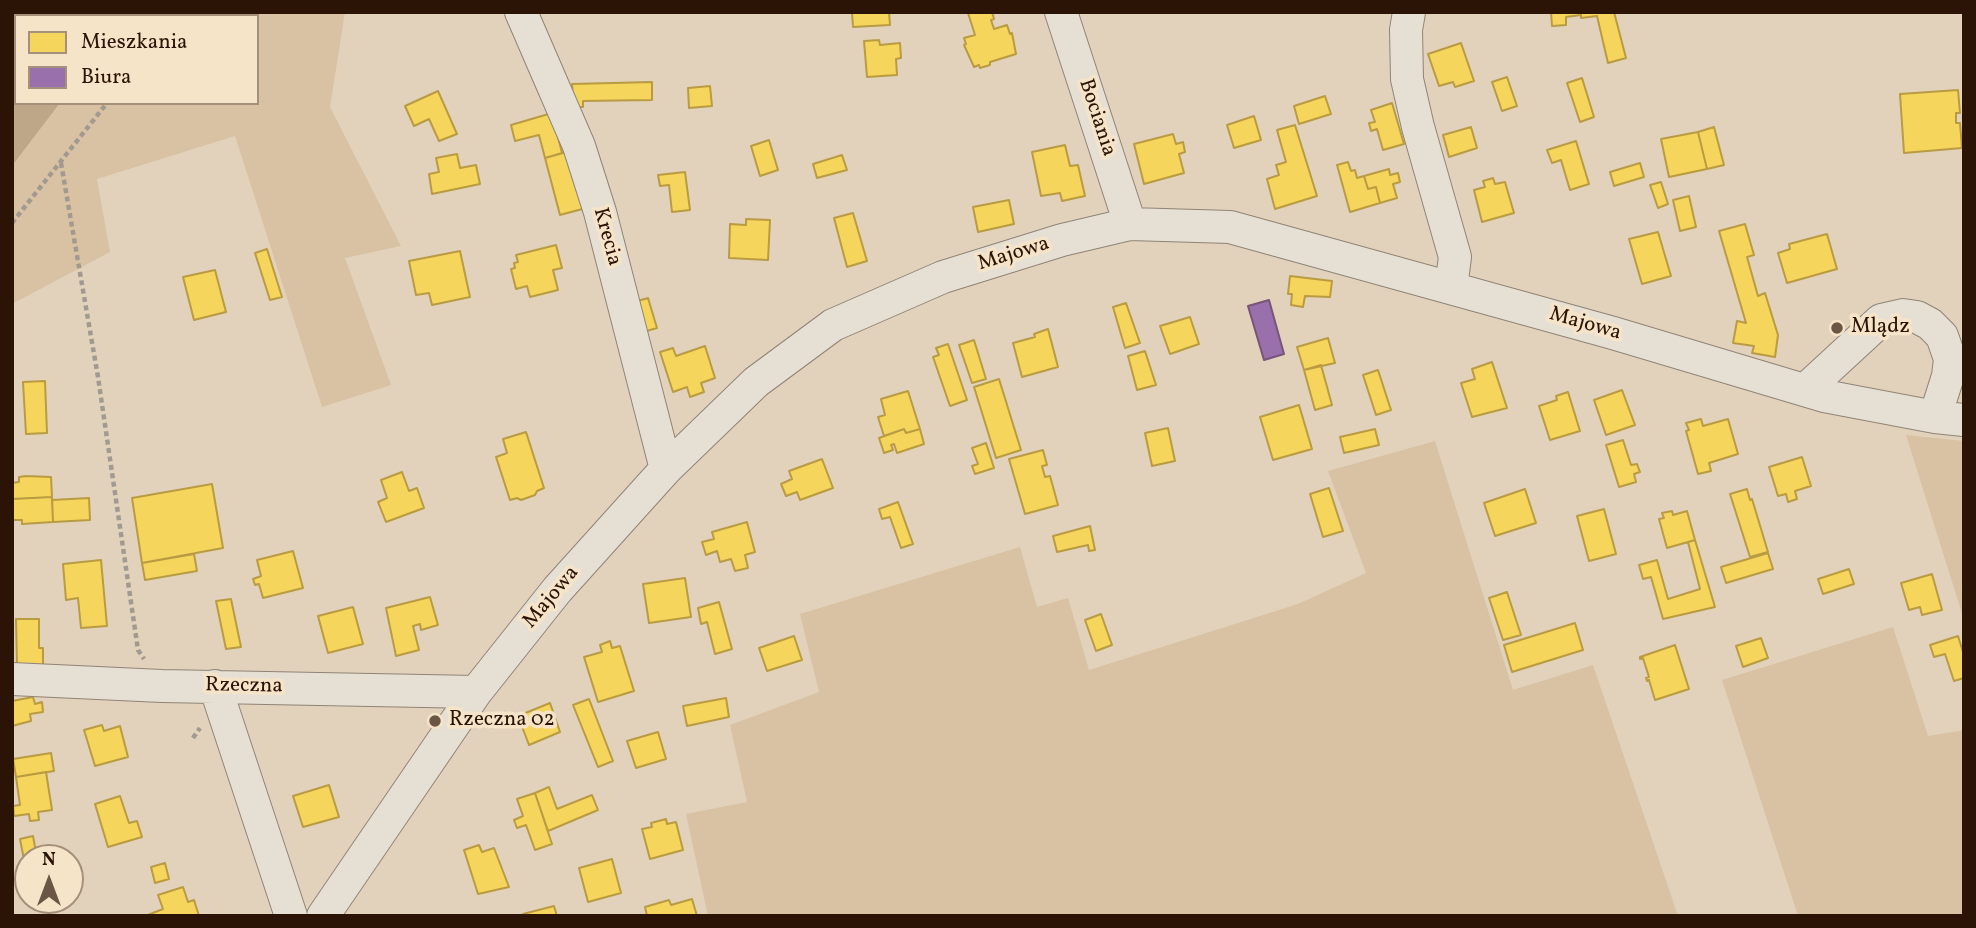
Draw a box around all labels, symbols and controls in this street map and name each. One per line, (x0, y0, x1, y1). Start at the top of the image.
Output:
legend (14, 14, 259, 105)
text: Mieszkania (81, 28, 188, 57)
text: Biura (81, 63, 132, 92)
street label: Bociania (1072, 76, 1120, 160)
street label: Krecia (586, 205, 626, 269)
street label: Majowa (975, 232, 1053, 278)
street label: Majowa (1546, 303, 1624, 347)
place label: Mlądz (1851, 315, 1910, 341)
marker: Mlądz (1829, 320, 1845, 336)
street label: Majowa (519, 562, 585, 634)
street label: Rzeczna (205, 674, 283, 700)
place label: Rzeczna 02 (449, 708, 555, 734)
marker: Rzeczna 02 (427, 713, 443, 729)
north arrow (14, 844, 84, 914)
text: N (42, 847, 56, 873)

